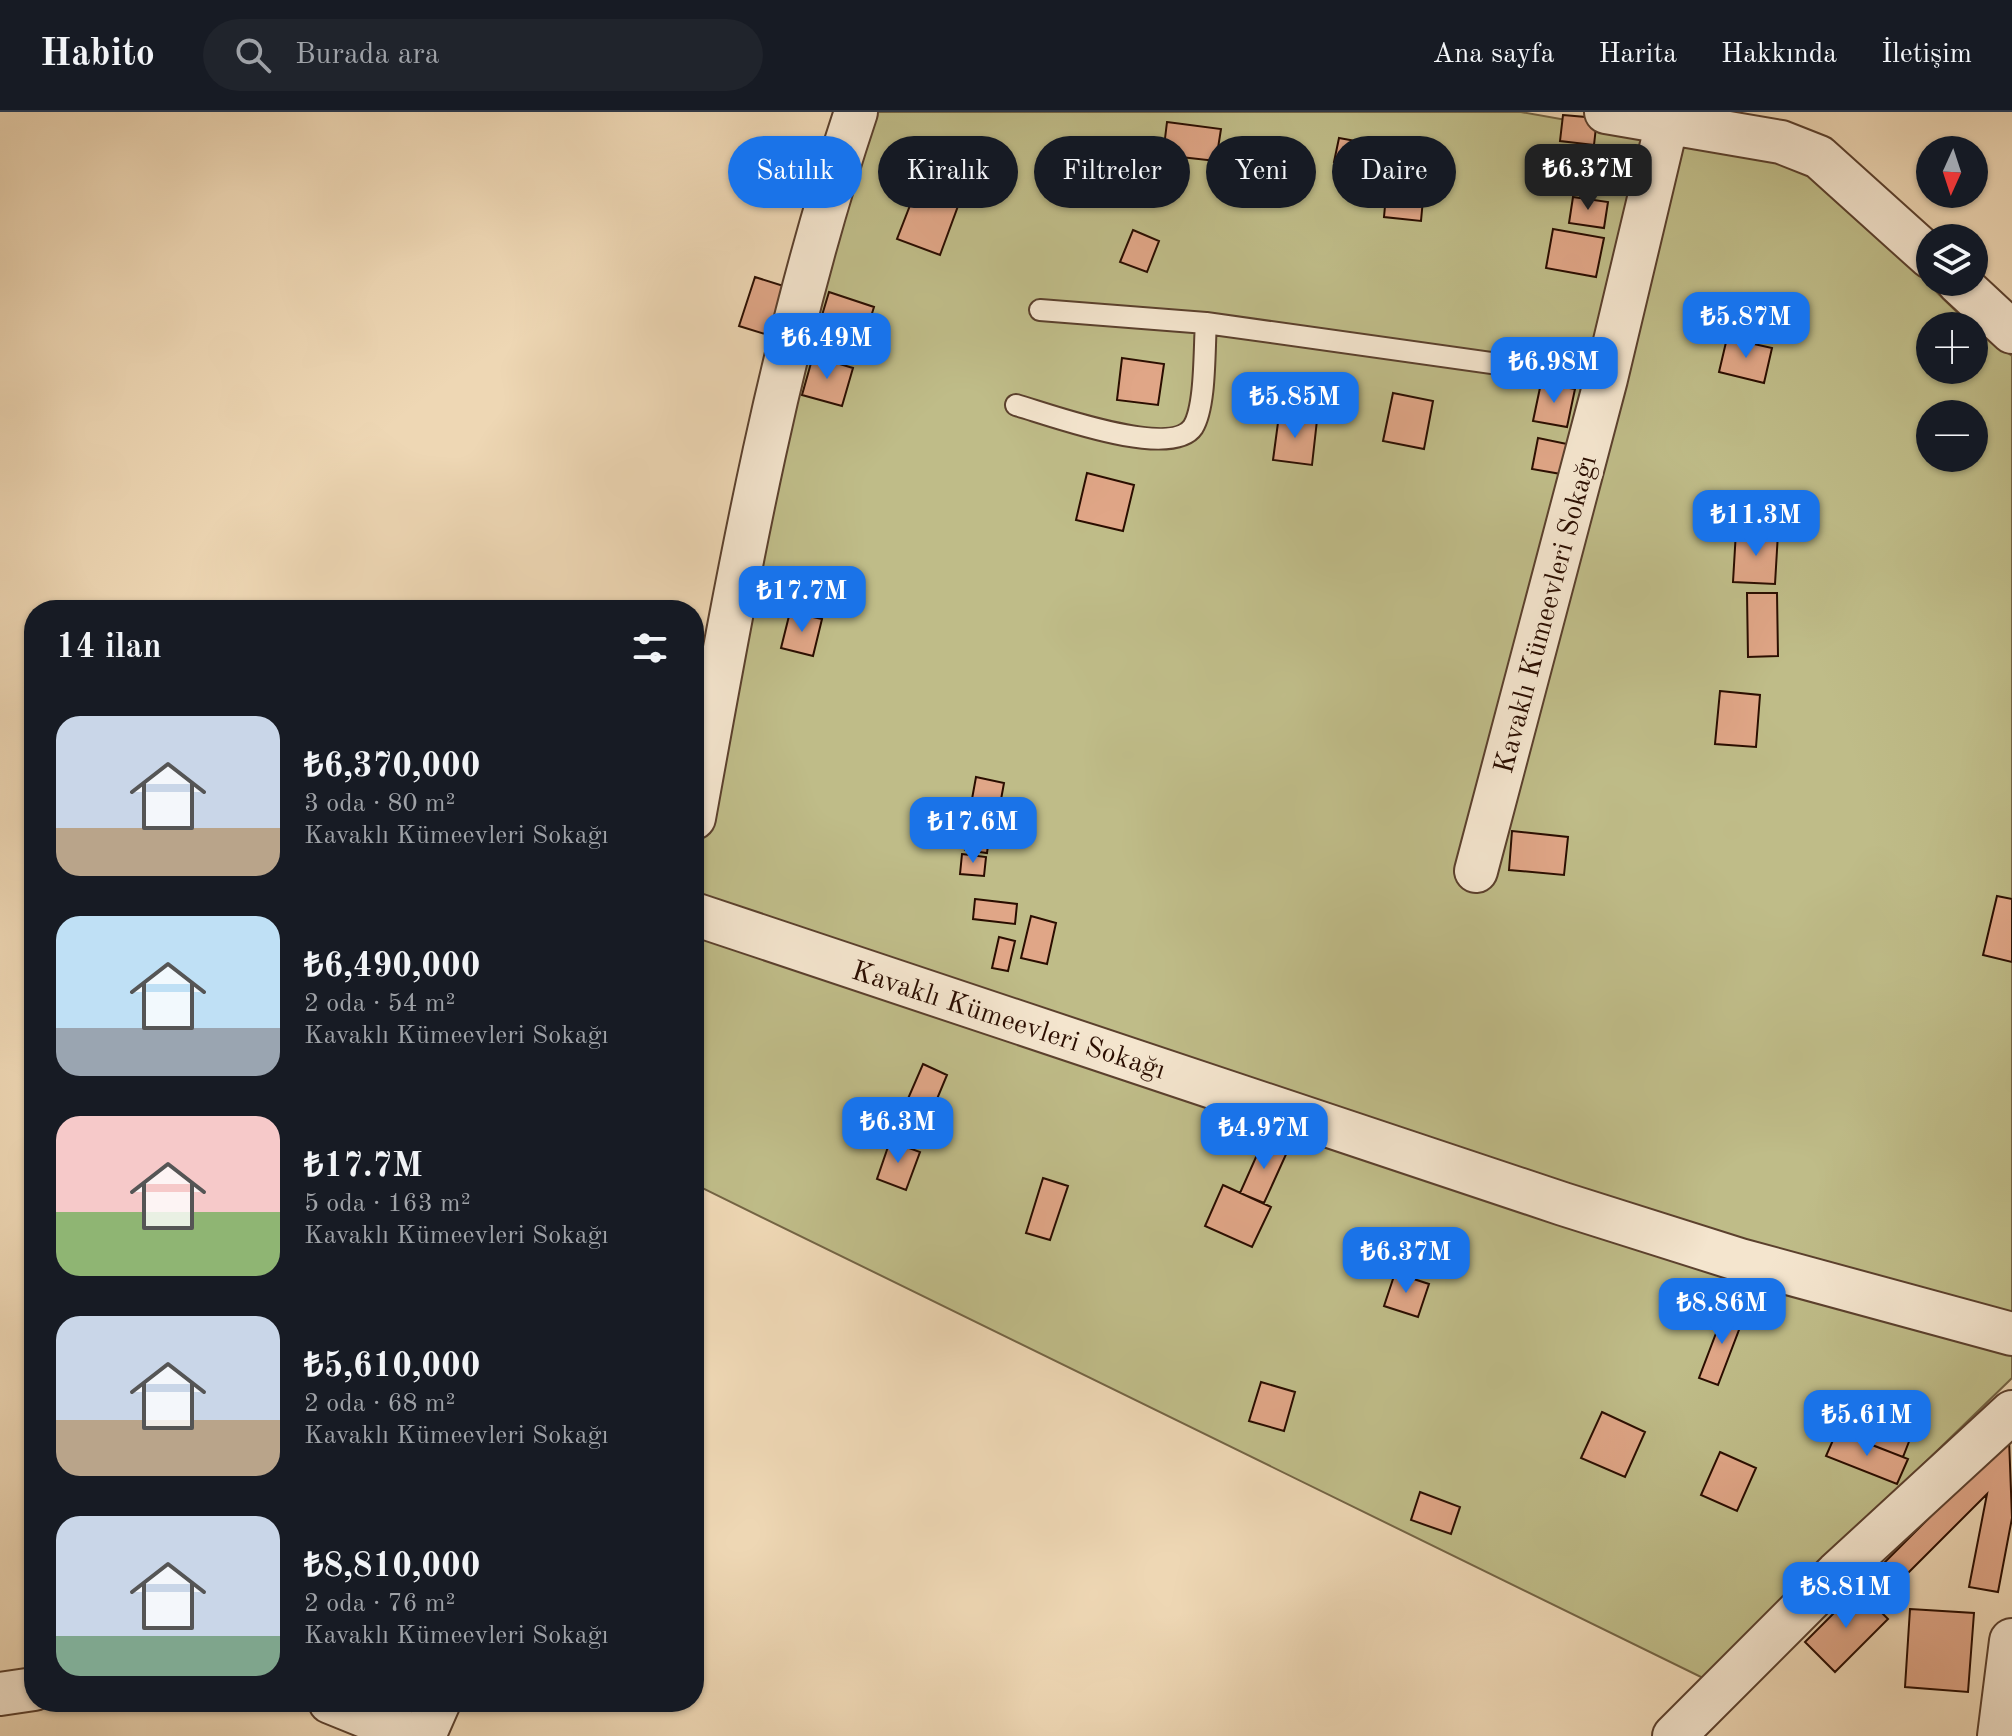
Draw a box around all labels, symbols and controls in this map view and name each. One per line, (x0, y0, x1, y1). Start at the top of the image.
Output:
search box (203, 19, 763, 91)
icon: search (231, 33, 275, 77)
text: Habito (40, 36, 155, 74)
text: Burada ara (295, 40, 440, 70)
text: Ana sayfa (1433, 41, 1554, 69)
text: Harita (1598, 41, 1677, 69)
text: Hakkında (1721, 41, 1837, 69)
text: İletişim (1881, 41, 1972, 69)
chip: Satılık (728, 136, 862, 208)
chip: Kiralık (878, 136, 1018, 208)
chip: Filtreler (1034, 136, 1190, 208)
chip: Yeni (1206, 136, 1316, 208)
chip: Daire (1332, 136, 1456, 208)
north arrow (1916, 136, 1988, 208)
map controls (1916, 136, 1988, 472)
pin: ₺6.37M (1523, 144, 1653, 212)
text: ₺6.37M (1543, 157, 1633, 183)
button: layers (1916, 224, 1988, 296)
pin: ₺5.87M (1681, 292, 1811, 360)
text: ₺5.87M (1701, 305, 1791, 331)
button: + (1916, 312, 1988, 384)
pin: ₺6.49M (762, 313, 892, 381)
text: ₺6.49M (782, 326, 872, 352)
pin: ₺6.98M (1489, 337, 1619, 405)
text: ₺6.98M (1509, 350, 1599, 376)
pin: ₺5.85M (1230, 372, 1360, 440)
text: ₺5.85M (1250, 385, 1340, 411)
button: − (1916, 400, 1988, 472)
street label: Kavaklı Kümeevleri Sokağı (1491, 453, 1603, 777)
pin: ₺11.3M (1691, 490, 1821, 558)
text: ₺11.3M (1711, 503, 1801, 529)
pin: ₺17.7M (737, 566, 867, 634)
text: ₺17.7M (757, 579, 847, 605)
icon: filters (628, 626, 672, 670)
text: 14 ilan (56, 631, 162, 665)
icon: home (120, 748, 216, 844)
text: ₺6,370,000 (304, 750, 481, 784)
text: 3 oda · 80 m² (304, 791, 455, 817)
pin: ₺17.6M (908, 797, 1038, 865)
text: ₺17.6M (928, 810, 1018, 836)
text: Kavaklı Kümeevleri Sokağı (304, 823, 609, 849)
icon: home (120, 948, 216, 1044)
text: ₺6,490,000 (304, 950, 481, 984)
street label: Kavaklı Kümeevleri Sokağı (848, 958, 1168, 1086)
text: 2 oda · 54 m² (304, 991, 455, 1017)
text: Kavaklı Kümeevleri Sokağı (304, 1023, 609, 1049)
pin: ₺6.3M (842, 1097, 954, 1165)
pin: ₺4.97M (1199, 1103, 1329, 1171)
text: ₺6.3M (860, 1110, 936, 1136)
text: ₺4.97M (1219, 1116, 1309, 1142)
icon: home (120, 1148, 216, 1244)
text: ₺17.7M (304, 1150, 422, 1184)
text: 5 oda · 163 m² (304, 1191, 471, 1217)
text: Kavaklı Kümeevleri Sokağı (304, 1223, 609, 1249)
pin: ₺6.37M (1341, 1227, 1471, 1295)
text: ₺6.37M (1361, 1240, 1451, 1266)
pin: ₺8.86M (1657, 1278, 1787, 1346)
text: ₺8.86M (1677, 1291, 1767, 1317)
icon: home (120, 1348, 216, 1444)
text: ₺5,610,000 (304, 1350, 481, 1384)
pin: ₺5.61M (1802, 1390, 1932, 1458)
text: 2 oda · 68 m² (304, 1391, 455, 1417)
text: ₺5.61M (1822, 1403, 1912, 1429)
text: Kavaklı Kümeevleri Sokağı (304, 1423, 609, 1449)
icon: home (120, 1548, 216, 1644)
text: ₺8,810,000 (304, 1550, 481, 1584)
pin: ₺8.81M (1781, 1562, 1911, 1630)
text: ₺8.81M (1801, 1575, 1891, 1601)
text: 2 oda · 76 m² (304, 1591, 455, 1617)
text: Kavaklı Kümeevleri Sokağı (304, 1623, 609, 1649)

